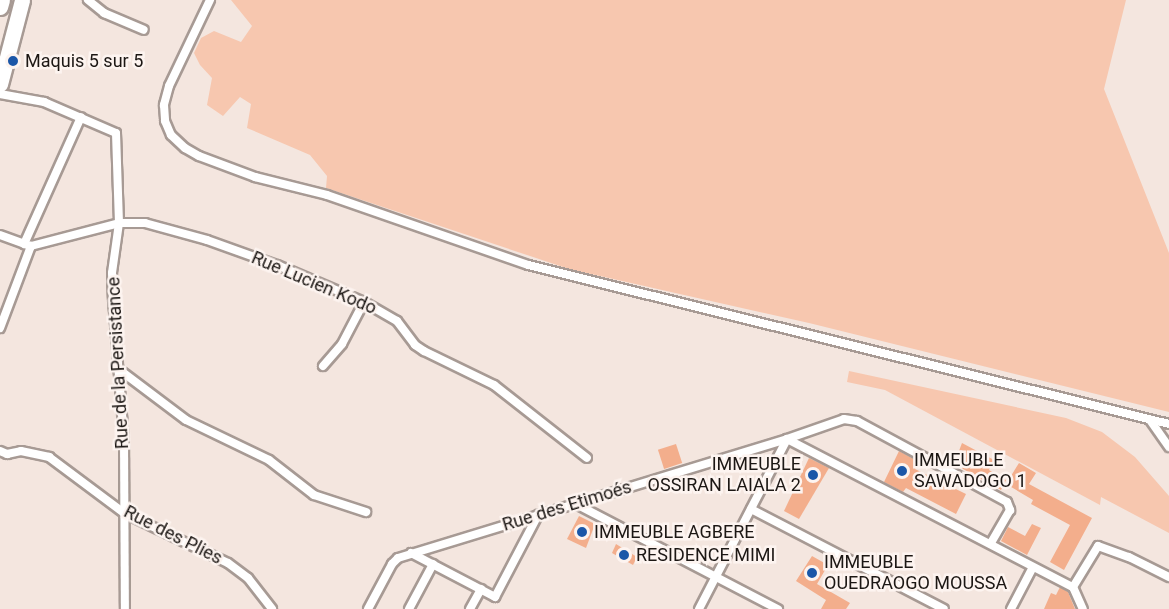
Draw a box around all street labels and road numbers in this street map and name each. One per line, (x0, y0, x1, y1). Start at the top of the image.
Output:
street label: Rue Lucien Kodo (248, 247, 380, 319)
street label: Rue de la Persistance (103, 276, 133, 450)
street label: Rue des Etimoés (500, 476, 634, 536)
street label: Rue des Plies (120, 501, 226, 569)

